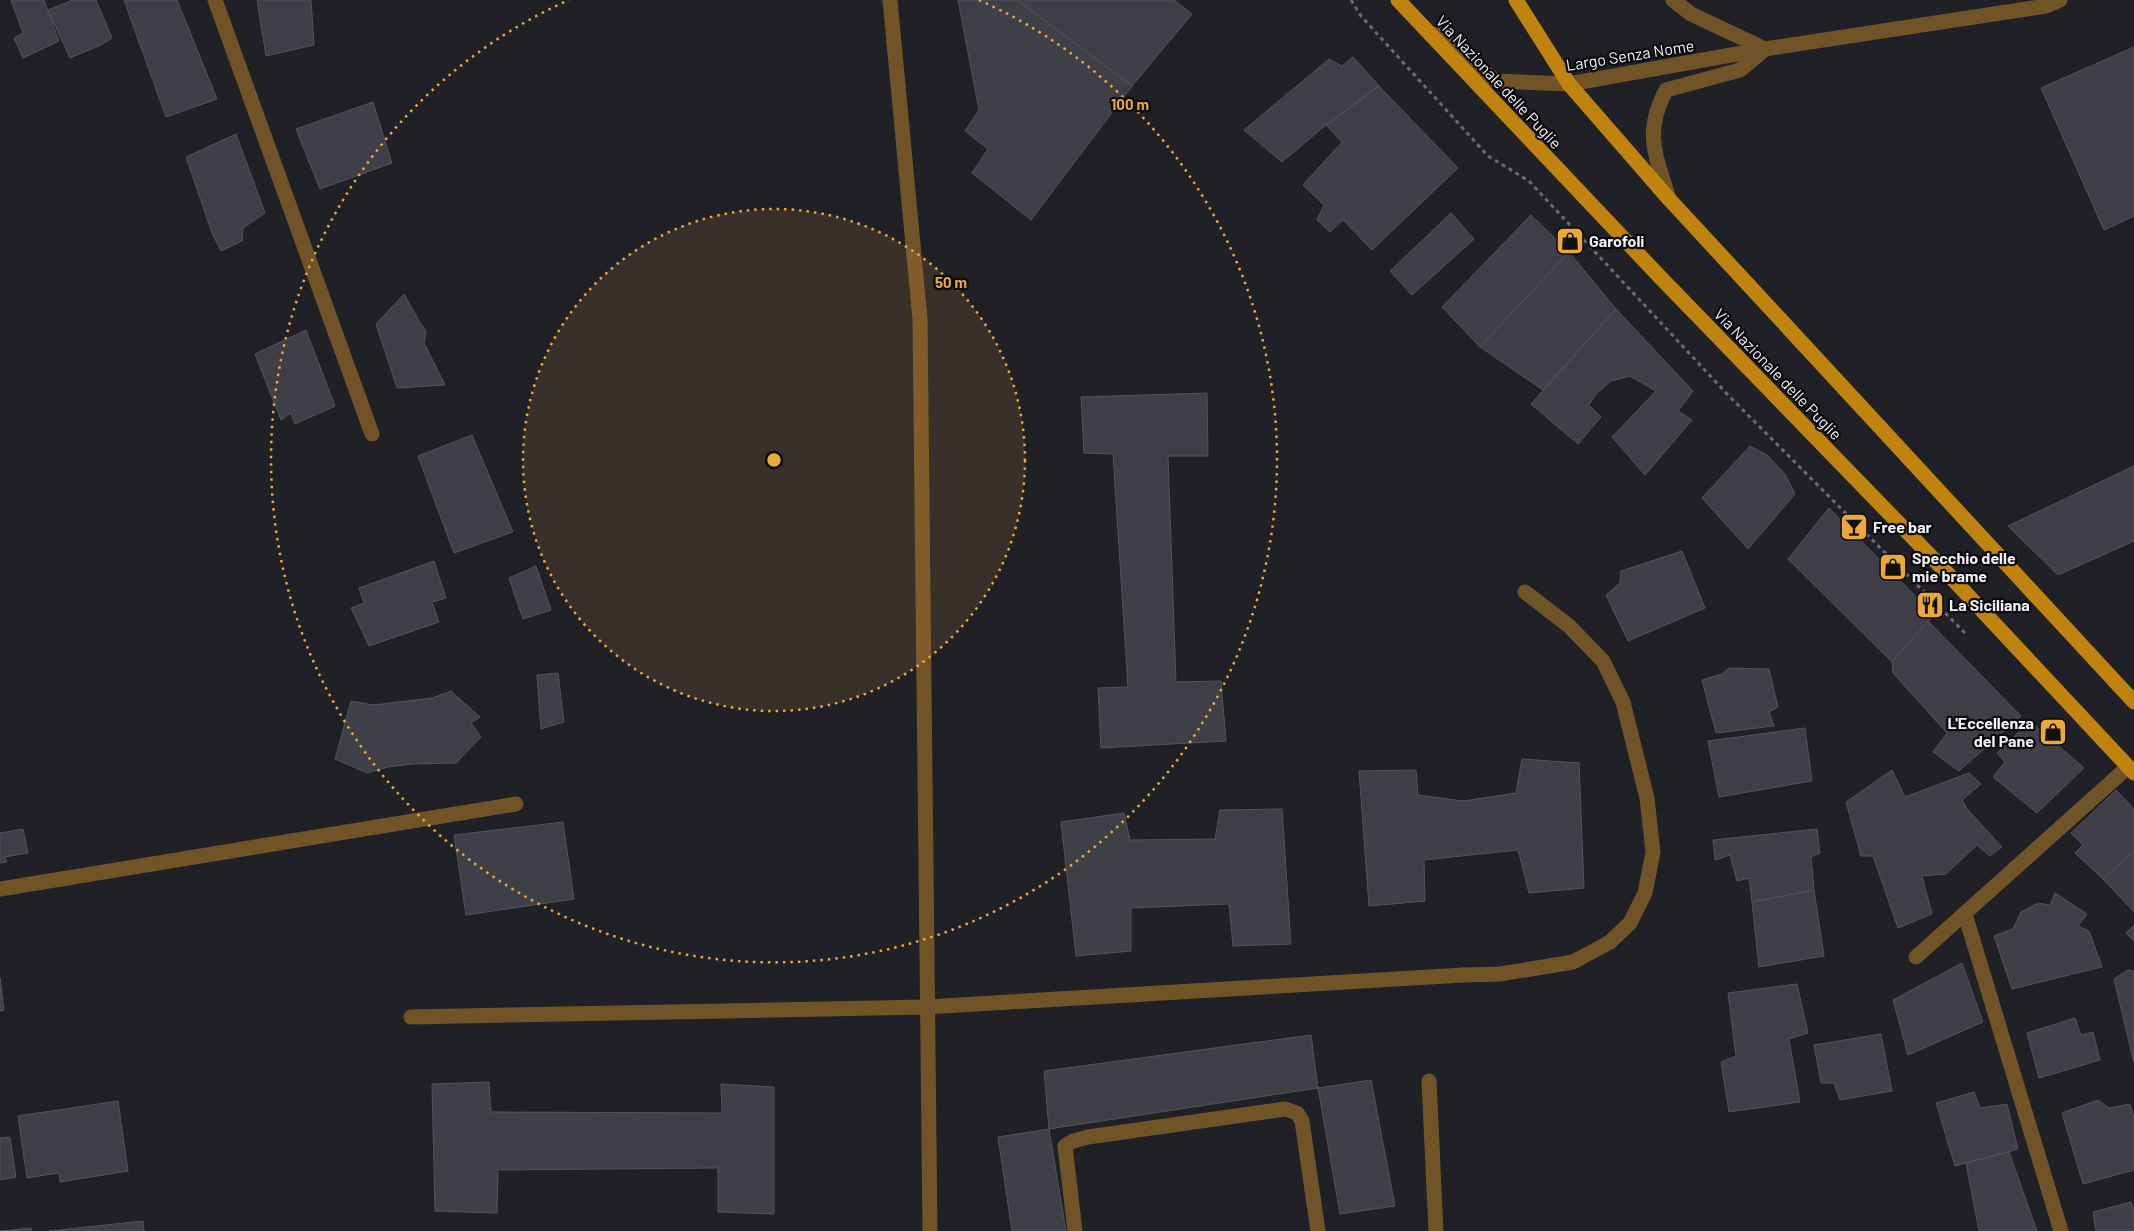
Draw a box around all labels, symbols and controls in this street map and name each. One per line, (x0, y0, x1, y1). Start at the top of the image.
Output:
street label: Via Nazionale delle Puglie (1433, 11, 1566, 152)
street label: Largo Senza Nome (1564, 35, 1695, 74)
text: 100 m (1111, 95, 1149, 113)
shop icon: Garofoli (1555, 226, 1585, 256)
place label: Garofoli (1589, 231, 1644, 250)
text: 50 m (935, 273, 967, 291)
street label: Via Nazionale delle Puglie (1711, 304, 1846, 443)
centre of rings (765, 451, 783, 469)
bar icon: Free bar (1839, 512, 1869, 542)
place label: Free bar (1873, 517, 1932, 536)
place label: Specchio delle mie brame (1912, 548, 2016, 585)
shop icon: Specchio delle mie brame (1878, 552, 1908, 582)
restaurant icon: La Siciliana (1915, 590, 1945, 620)
place label: La Siciliana (1949, 595, 2030, 614)
place label: L'Eccellenza del Pane (1948, 713, 2034, 750)
shop icon: L'Eccellenza del Pane (2038, 717, 2068, 747)

